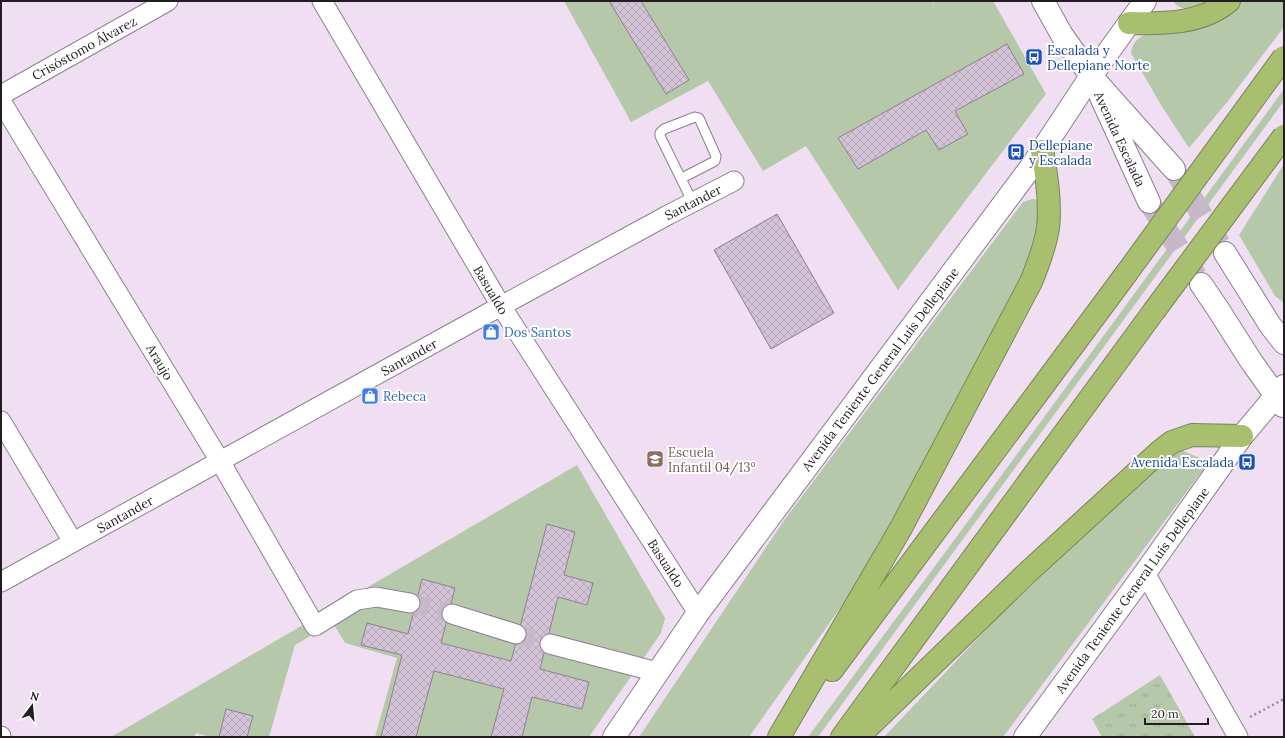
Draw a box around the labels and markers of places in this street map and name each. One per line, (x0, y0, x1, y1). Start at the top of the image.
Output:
place label: Escalada y Dellepiane Norte (1047, 42, 1150, 74)
bus stop icon: Escalada y Dellepiane Norte (1024, 47, 1044, 67)
place label: Dellepiane y Escalada (1029, 137, 1093, 169)
bus stop icon: Dellepiane y Escalada (1006, 142, 1026, 162)
shop icon: Dos Santos (481, 322, 501, 342)
place label: Dos Santos (504, 324, 571, 341)
shop icon: Rebeca (360, 386, 380, 406)
place label: Rebeca (383, 388, 427, 405)
place label: Escuela Infantil 04/13° (668, 444, 756, 476)
school or university icon: Escuela Infantil 04/13° (645, 449, 665, 469)
bus stop icon: Avenida Escalada (1237, 452, 1257, 472)
place label: Avenida Escalada (1130, 454, 1234, 471)

